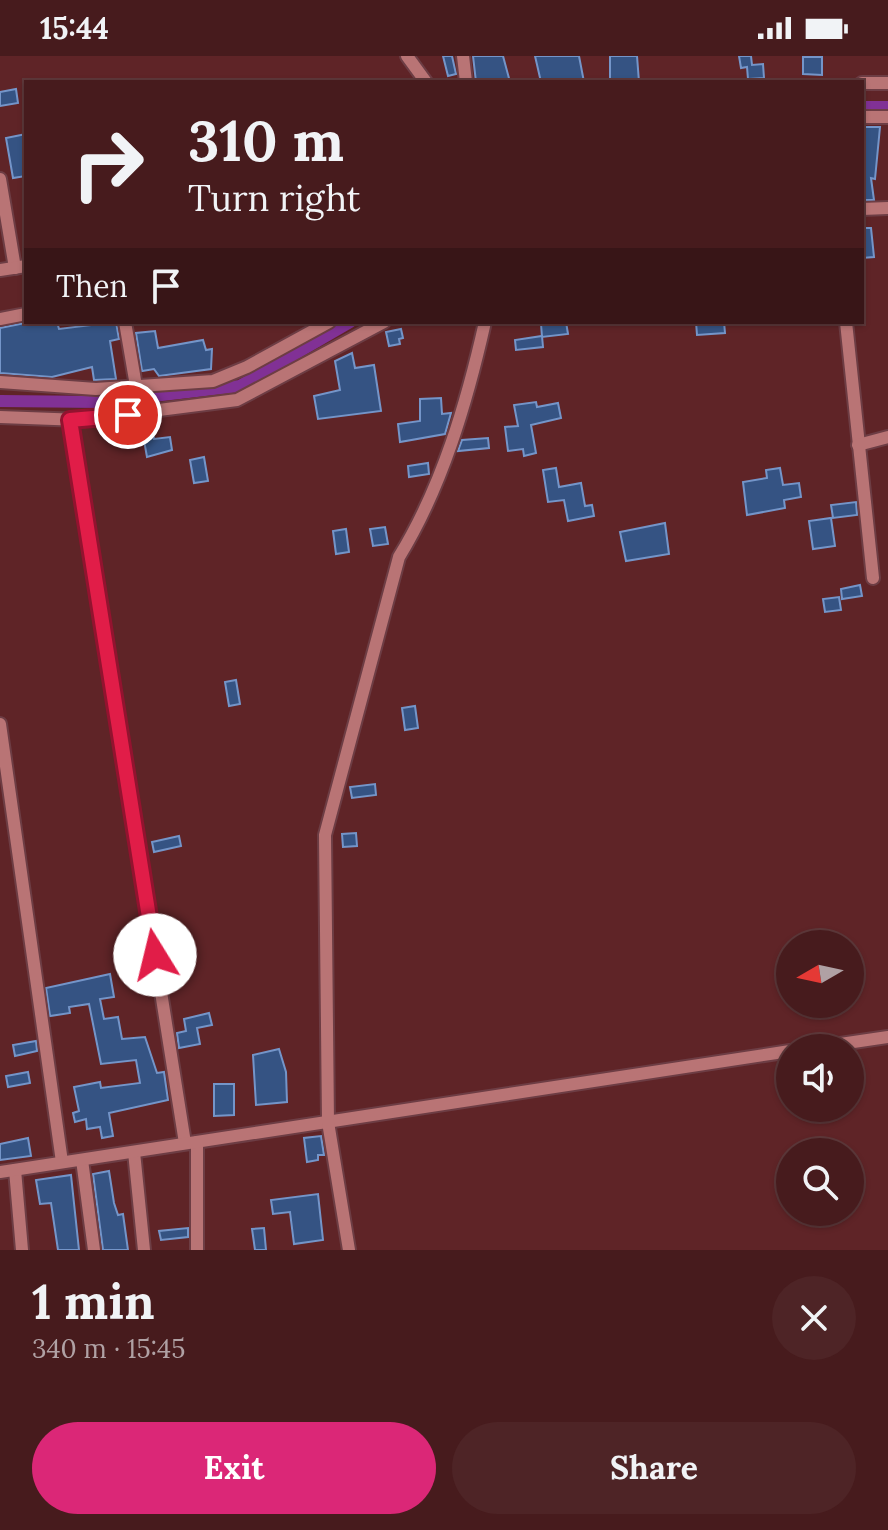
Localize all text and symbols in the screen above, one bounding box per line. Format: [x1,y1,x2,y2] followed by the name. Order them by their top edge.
[40,9,109,47] text: 15:44
[188,105,344,176] text: 310 m
[56,112,160,216] icon: right
[188,175,361,221] text: Turn right
[144,264,188,308] icon: arrive
[56,267,128,305] text: Then
[94,381,162,449] pin
[106,393,150,437] icon: arrive
[113,913,197,997] position arrow
[776,930,864,1018] north arrow
[776,930,864,1226] map controls
[776,1034,864,1122] button: sound
[776,1138,864,1226] button: search
[32,1271,155,1332] text: 1 min
[772,1276,856,1360] button: close
[32,1332,185,1365] text: 340 m · 15:45
[32,1422,436,1514] button: Exit
[452,1422,856,1514] button: Share

